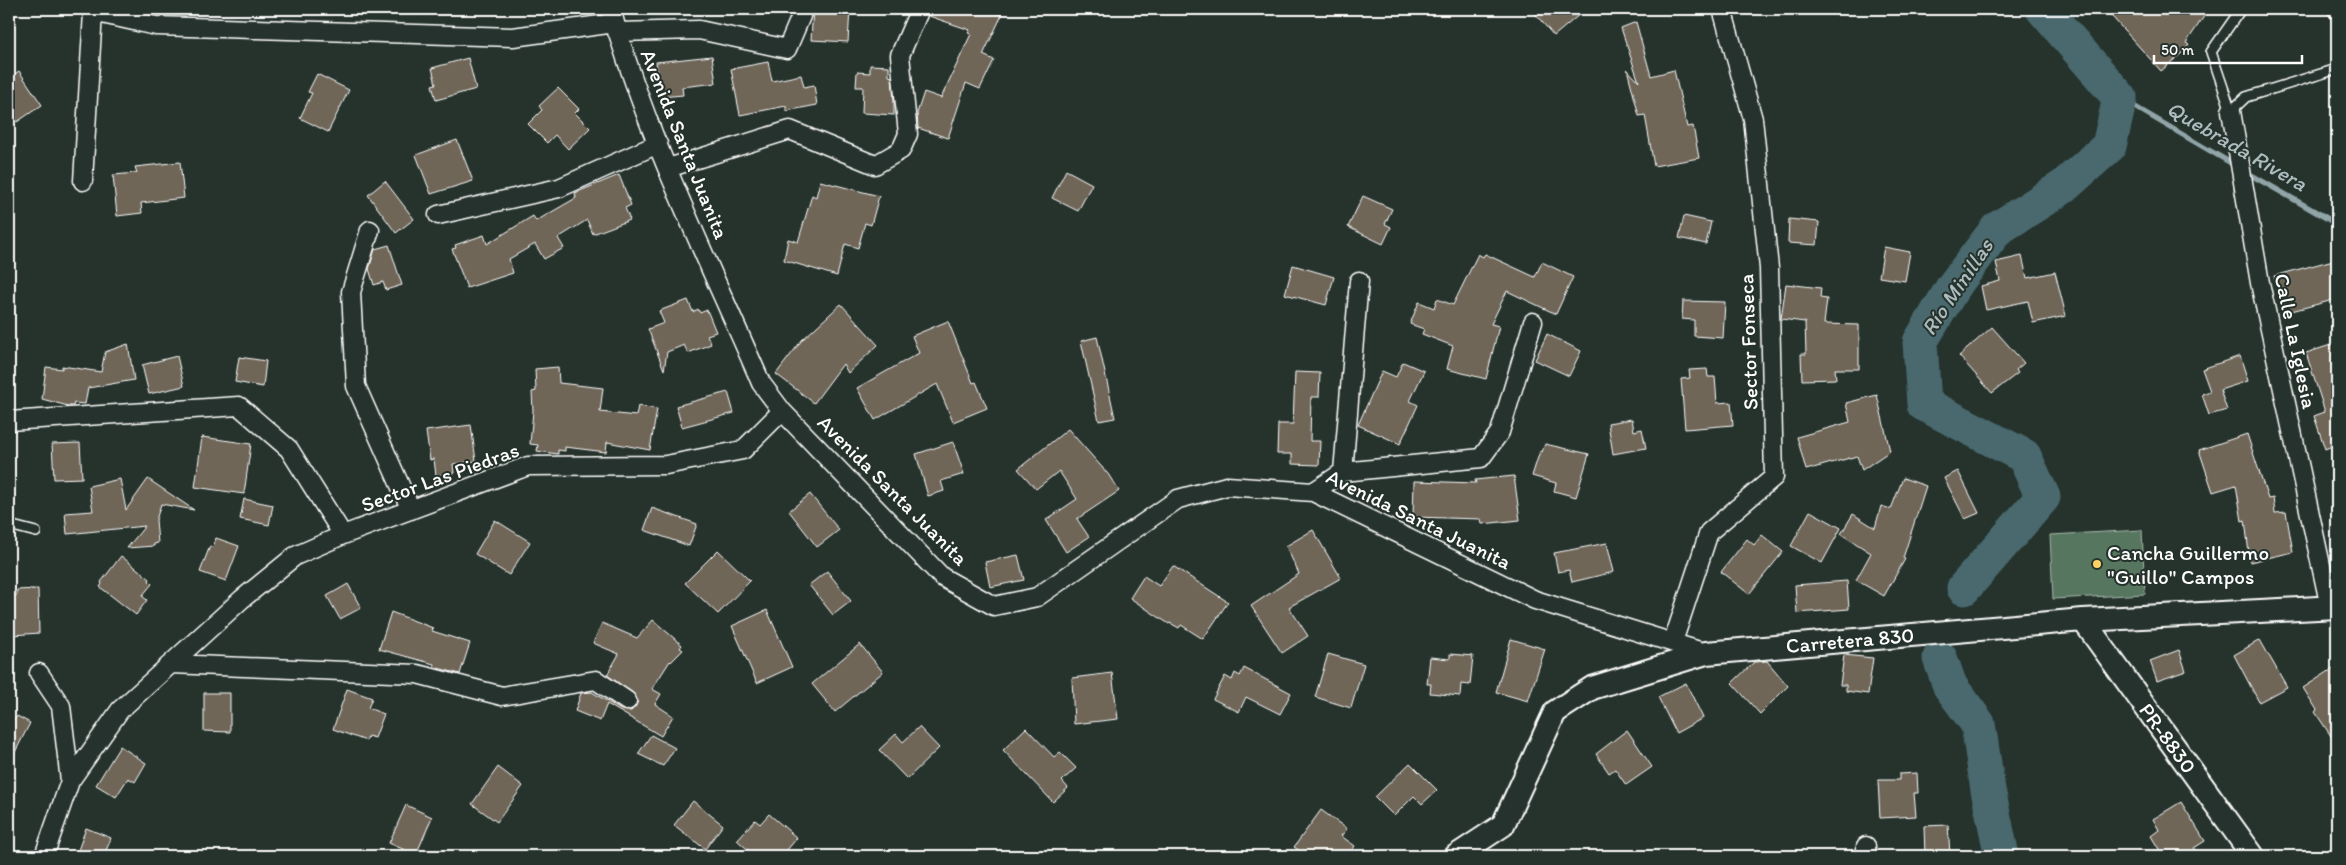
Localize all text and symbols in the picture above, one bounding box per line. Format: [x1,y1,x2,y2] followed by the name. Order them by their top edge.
[2154,32,2301,64] scale bar
[2161,41,2194,59] text: 50 m
[635,45,735,243] street label: Avenida Santa Juanita
[2162,95,2312,197] water label: Quebrada Rivera
[1915,233,2000,340] water label: Río Minillas
[2269,271,2323,411] street label: Calle La Iglesia
[1733,274,1763,410] street label: Sector Fonseca
[813,410,973,570] street label: Avenida Santa Juanita
[358,437,522,517] street label: Sector Las Piedras
[1323,463,1516,575] street label: Avenida Santa Juanita
[2107,540,2269,589] place label: Cancha Guillermo "Guillo" Campos
[2091,558,2103,570] marker: Cancha Guillermo "Guillo" Campos
[1785,622,1915,658] street label: Carretera 830
[2134,698,2202,778] street label: PR-8830

